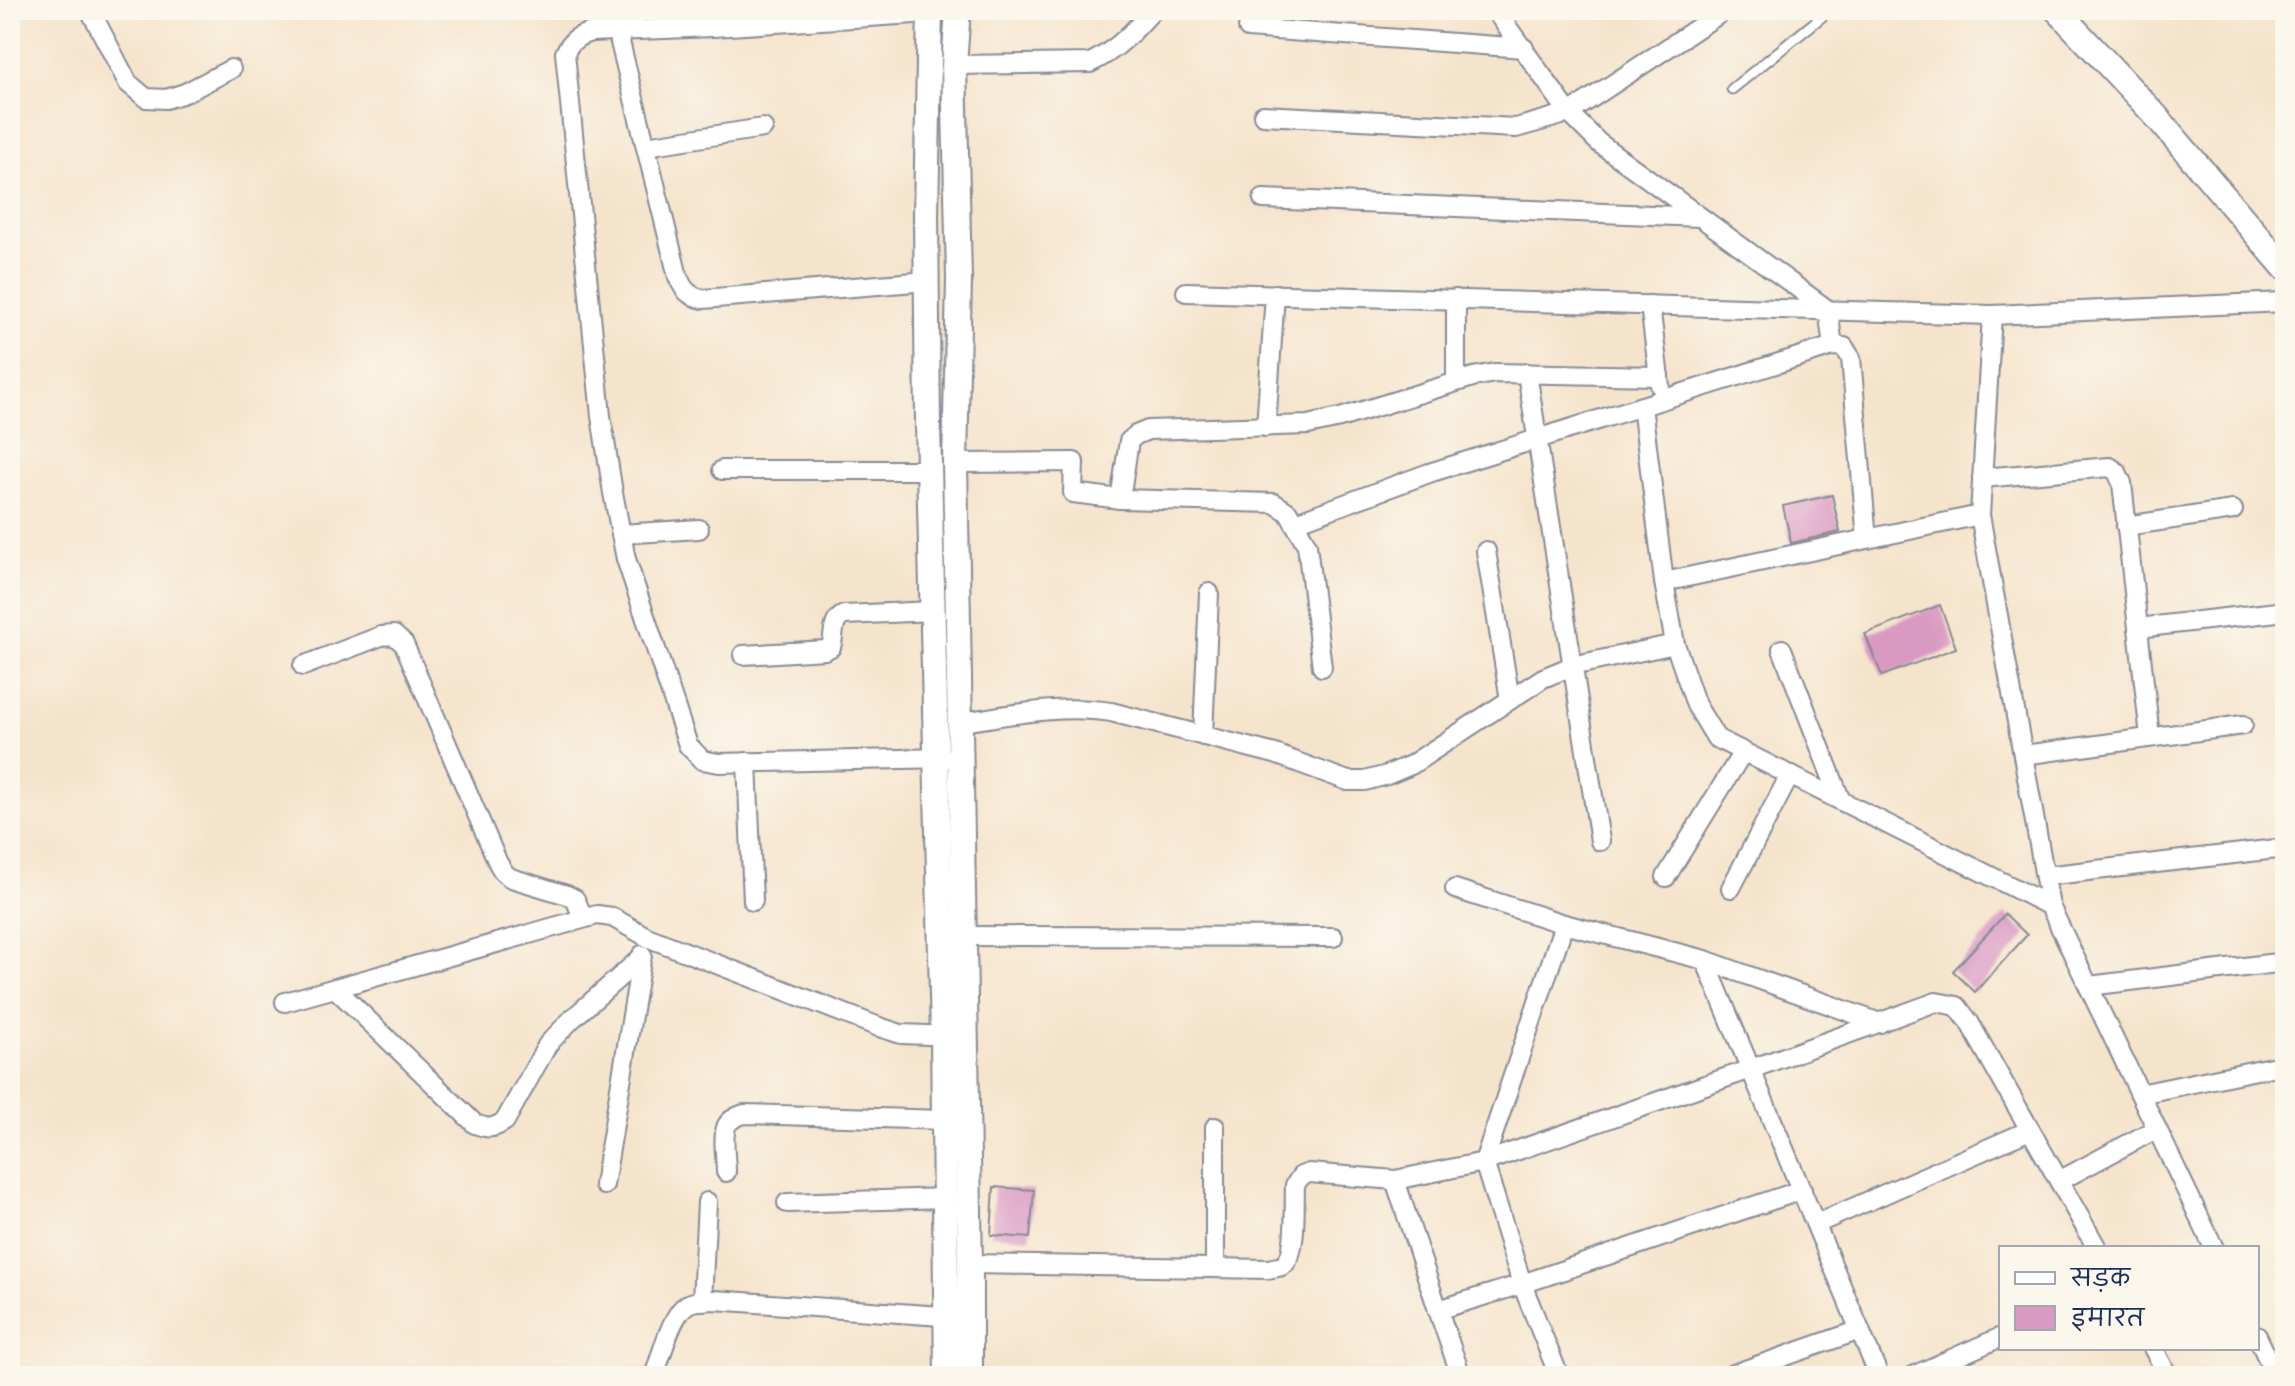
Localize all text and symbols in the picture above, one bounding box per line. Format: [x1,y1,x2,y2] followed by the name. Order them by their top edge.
[1999,1246,2259,1350] legend
[2069,1263,2132,1298] text: सड़क
[2071,1303,2146,1338] text: इमारत

